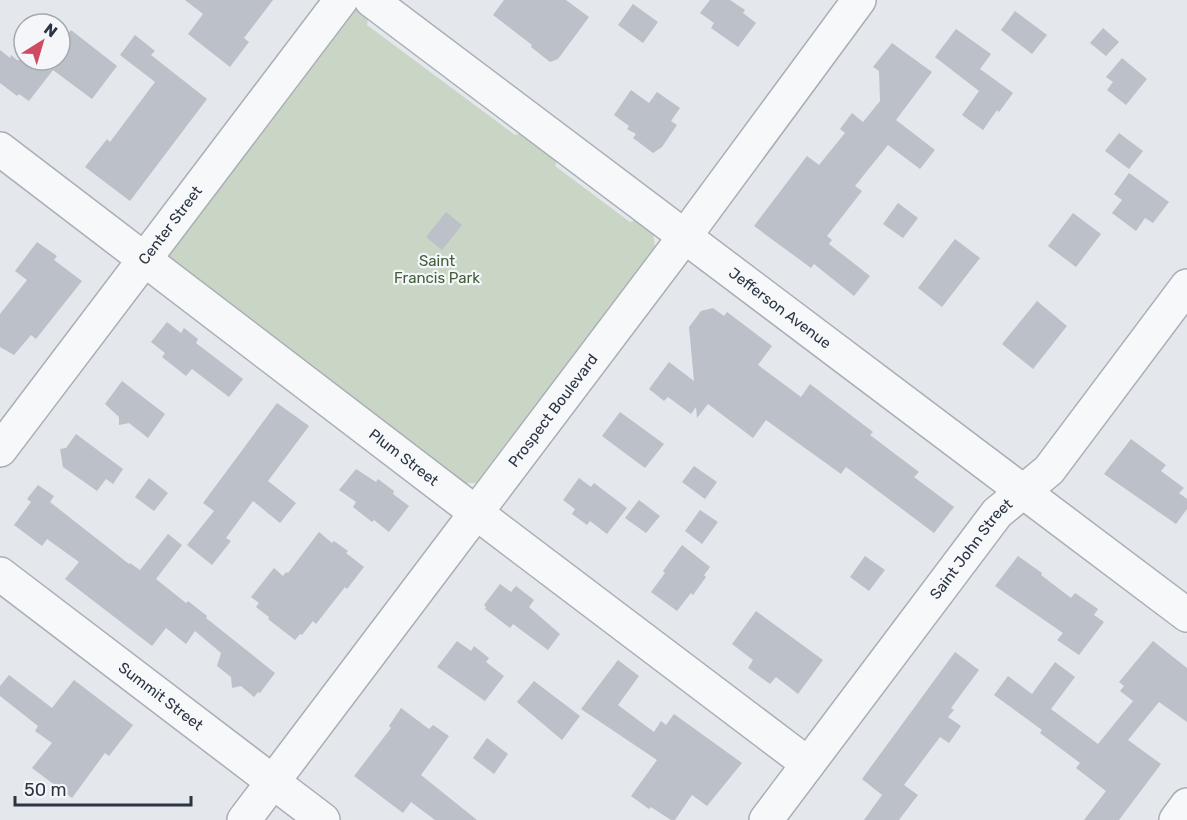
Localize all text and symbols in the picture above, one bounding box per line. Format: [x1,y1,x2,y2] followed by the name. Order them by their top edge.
[12,12,72,72] north arrow
[40,19,61,41] text: N
[135,182,206,268] street label: Center Street
[394,252,480,287] park label: Saint Francis Park
[725,264,835,352] street label: Jefferson Avenue
[505,351,602,471] street label: Prospect Boulevard
[365,425,442,490] street label: Plum Street
[926,495,1016,603] street label: Saint John Street
[115,658,207,734] street label: Summit Street
[15,769,190,807] scale bar
[24,779,67,801] text: 50 m

